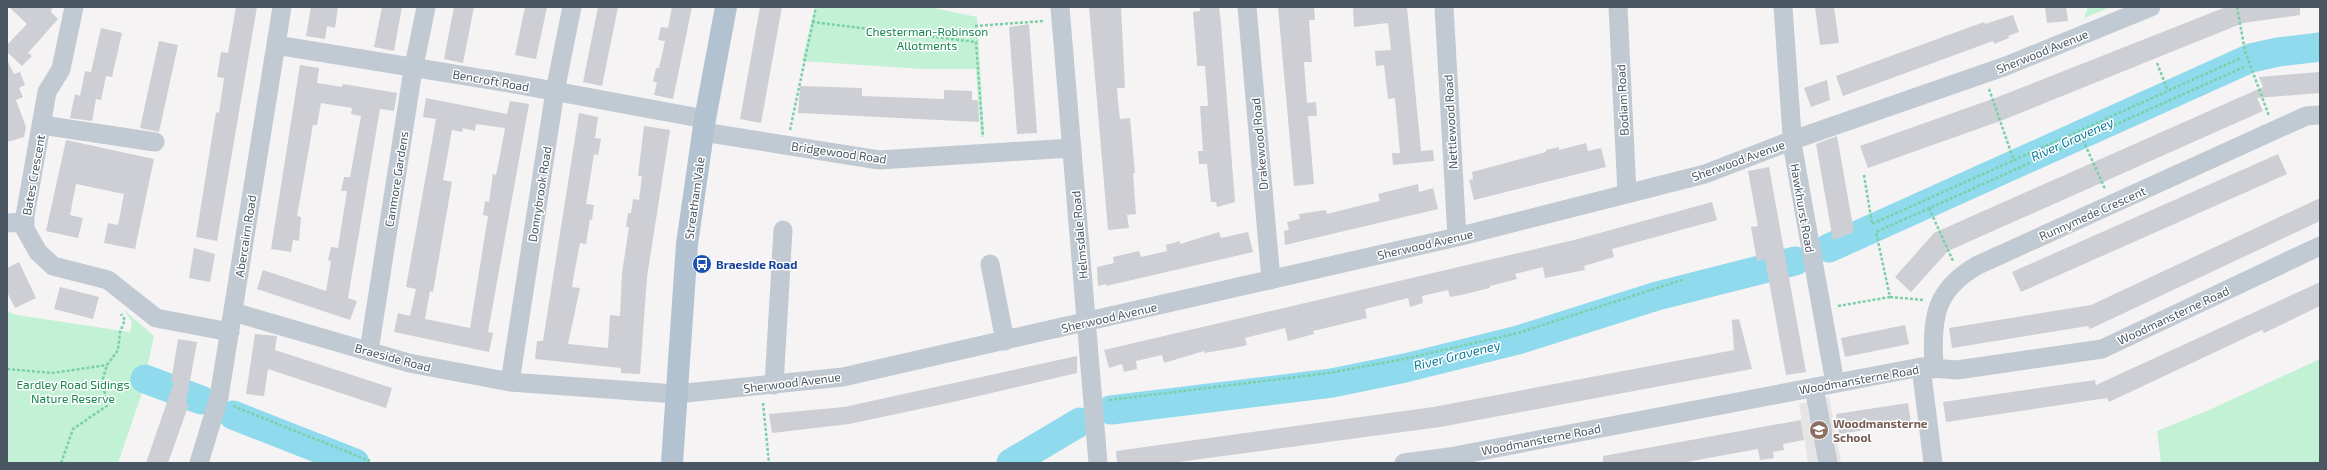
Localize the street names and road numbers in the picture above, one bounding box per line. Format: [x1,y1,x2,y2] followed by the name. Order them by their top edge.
[1994,26,2090,76] street label: Sherwood Avenue
[1613,64,1631,136] street label: Bodiam Road
[452,66,530,94] street label: Bencroft Road
[1441,74,1459,170] street label: Nettlewood Road
[1248,97,1270,191] street label: Drakewood Road
[382,130,410,228] street label: Canmore Gardens
[19,133,47,216] street label: Bates Crescent
[1690,137,1786,183] street label: Sherwood Avenue
[791,138,887,166] street label: Bridgewood Road
[525,145,553,243] street label: Donnybrook Road
[681,156,707,240] street label: Streatham Vale
[1788,162,1818,254] street label: Hawkhurst Road
[2036,183,2148,243] street label: Runnymede Crescent
[1068,190,1090,280] street label: Helmsdale Road
[232,194,258,278] street label: Abercairn Road
[1376,226,1474,262] street label: Sherwood Avenue
[2115,283,2231,347] street label: Woodmansterne Road
[1060,299,1158,335] street label: Sherwood Avenue
[354,340,432,374] street label: Braeside Road
[1798,362,1920,396] street label: Woodmansterne Road
[743,369,841,395] street label: Sherwood Avenue
[1480,421,1602,457] street label: Woodmansterne Road

